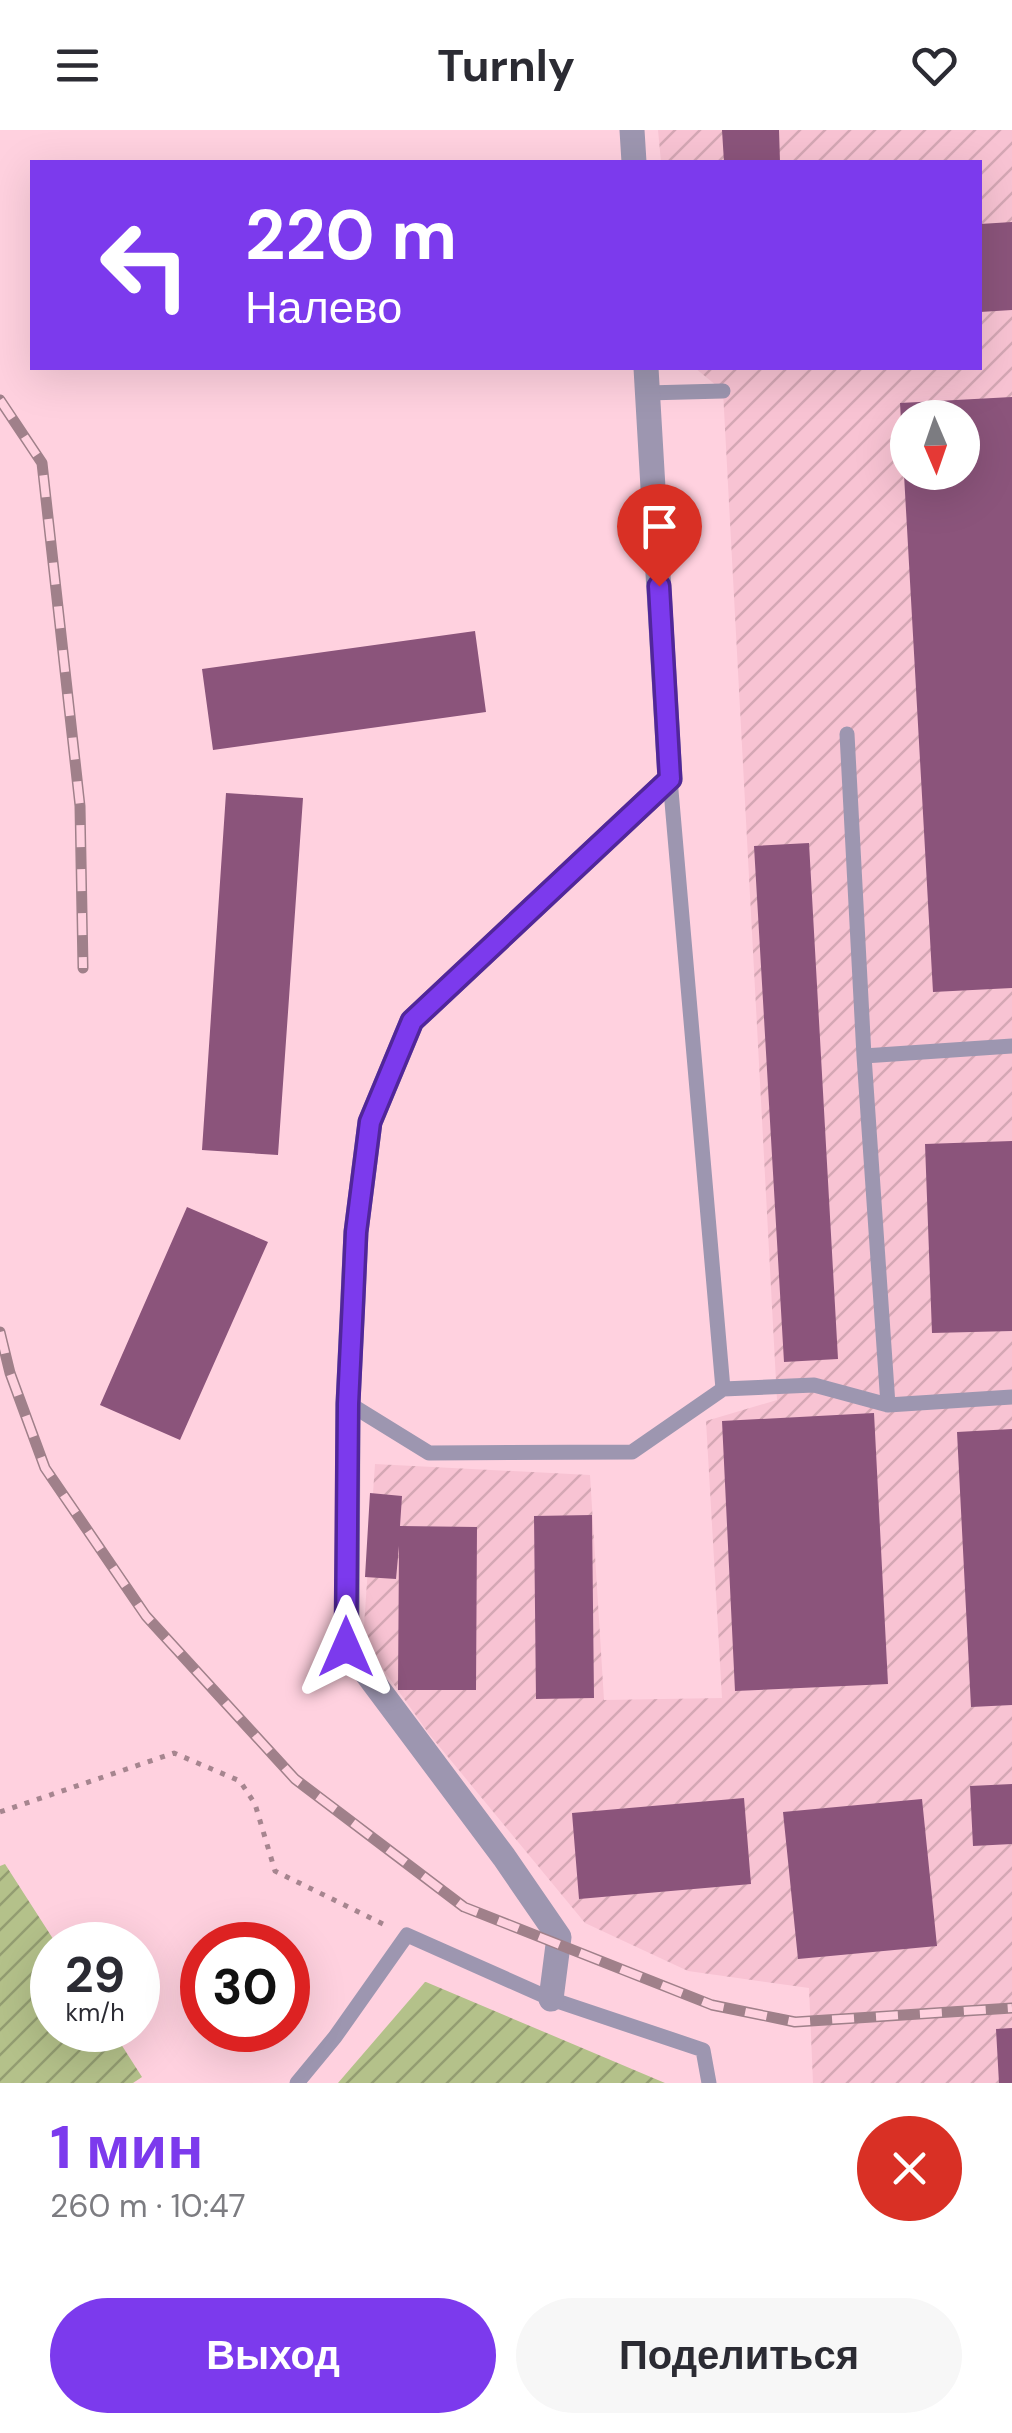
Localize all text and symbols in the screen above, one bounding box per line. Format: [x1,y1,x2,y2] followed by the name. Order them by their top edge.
[437,36,575,95] text: Turnly
[50,38,105,93] icon: menu
[907,38,962,93] icon: heart
[245,190,457,281] text: 220 m
[80,200,210,330] icon: left
[245,278,402,337] text: Налево
[890,400,980,490] north arrow
[890,400,980,490] map controls
[617,484,702,587] pin
[632,499,687,554] icon: arrive
[294,1595,398,1699] position arrow
[180,1922,310,2052] speed limit sign: 30
[65,1942,125,2008] text: 29
[65,1996,125,2029] text: km/h
[50,2108,203,2187] text: 1 мин
[857,2116,962,2221] button: close
[50,2185,246,2227] text: 260 m · 10:47
[50,2298,496,2413] button: Выход
[516,2298,962,2413] button: Поделиться

